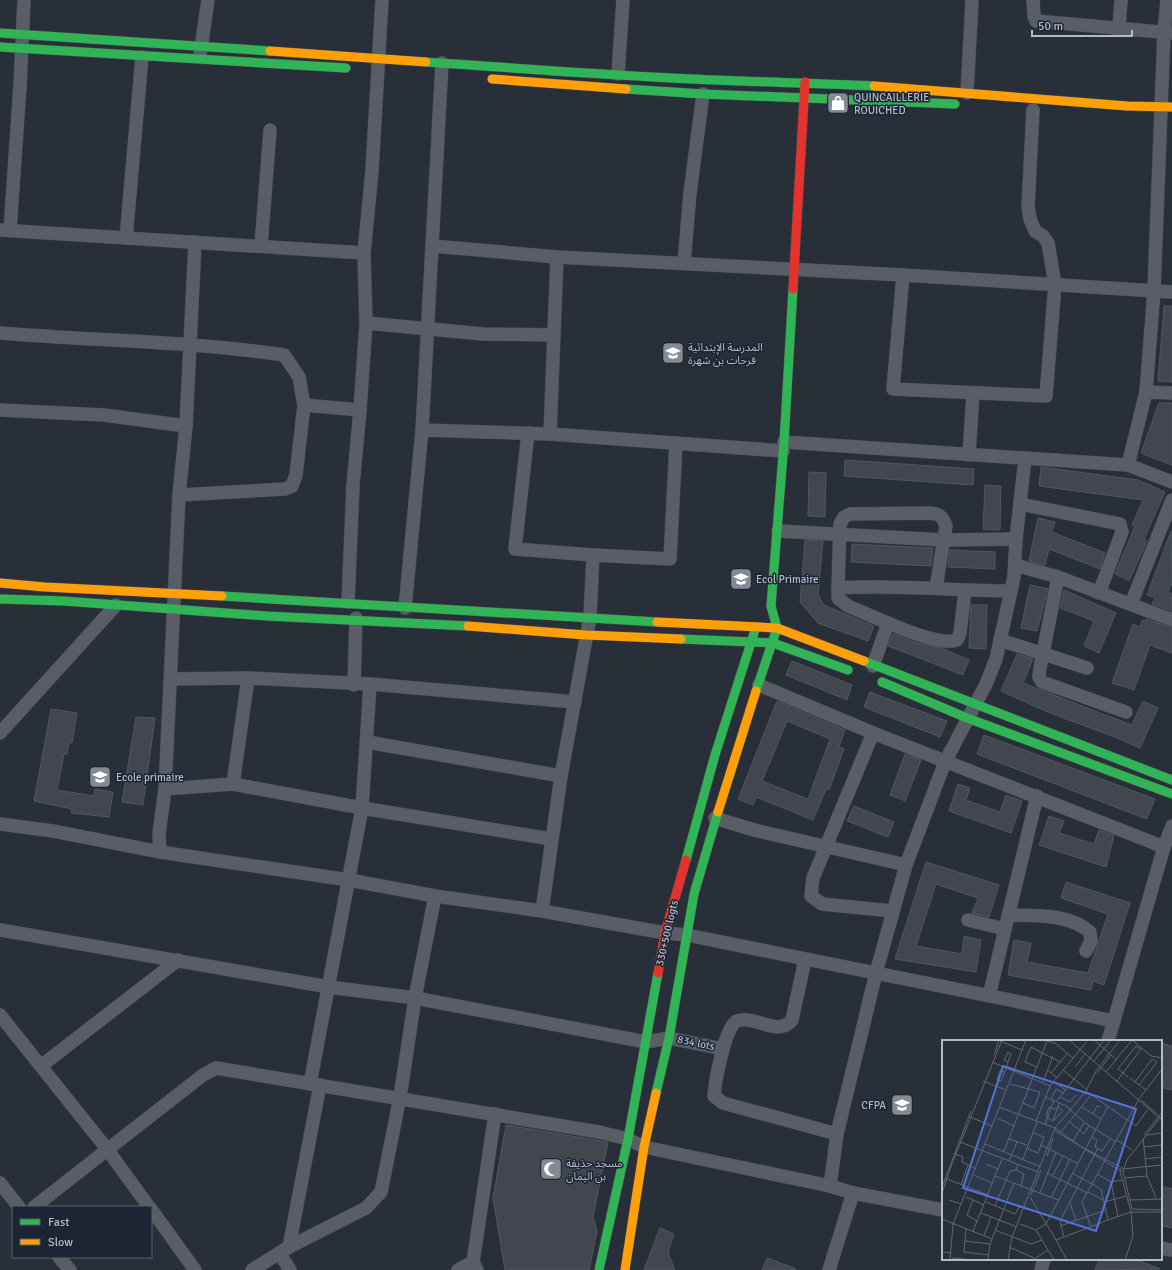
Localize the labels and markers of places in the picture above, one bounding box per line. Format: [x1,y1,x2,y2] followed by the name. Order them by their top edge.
[825,90,851,116] shop icon: QUINCAILLERIE ROUICHED
[854,91,929,117] place label: QUINCAILLERIE ROUICHED
[660,340,686,366] school or university icon: المدرسة الإبتدائية فرحات بن شهرة
[688,341,763,367] place label: المدرسة الإبتدائية فرحات بن شهرة
[728,566,754,592] school or university icon: Ecol Primaire
[756,573,819,586] place label: Ecol Primaire
[87,764,113,790] school or university icon: Ecole primaire
[116,771,184,784] place label: Ecole primaire
[889,1092,915,1118] school or university icon: CFPA
[861,1099,886,1112] place label: CFPA
[538,1156,564,1182] mosque icon: مسجد حذيفة بن اليمان
[566,1157,623,1183] place label: مسجد حذيفة بن اليمان

